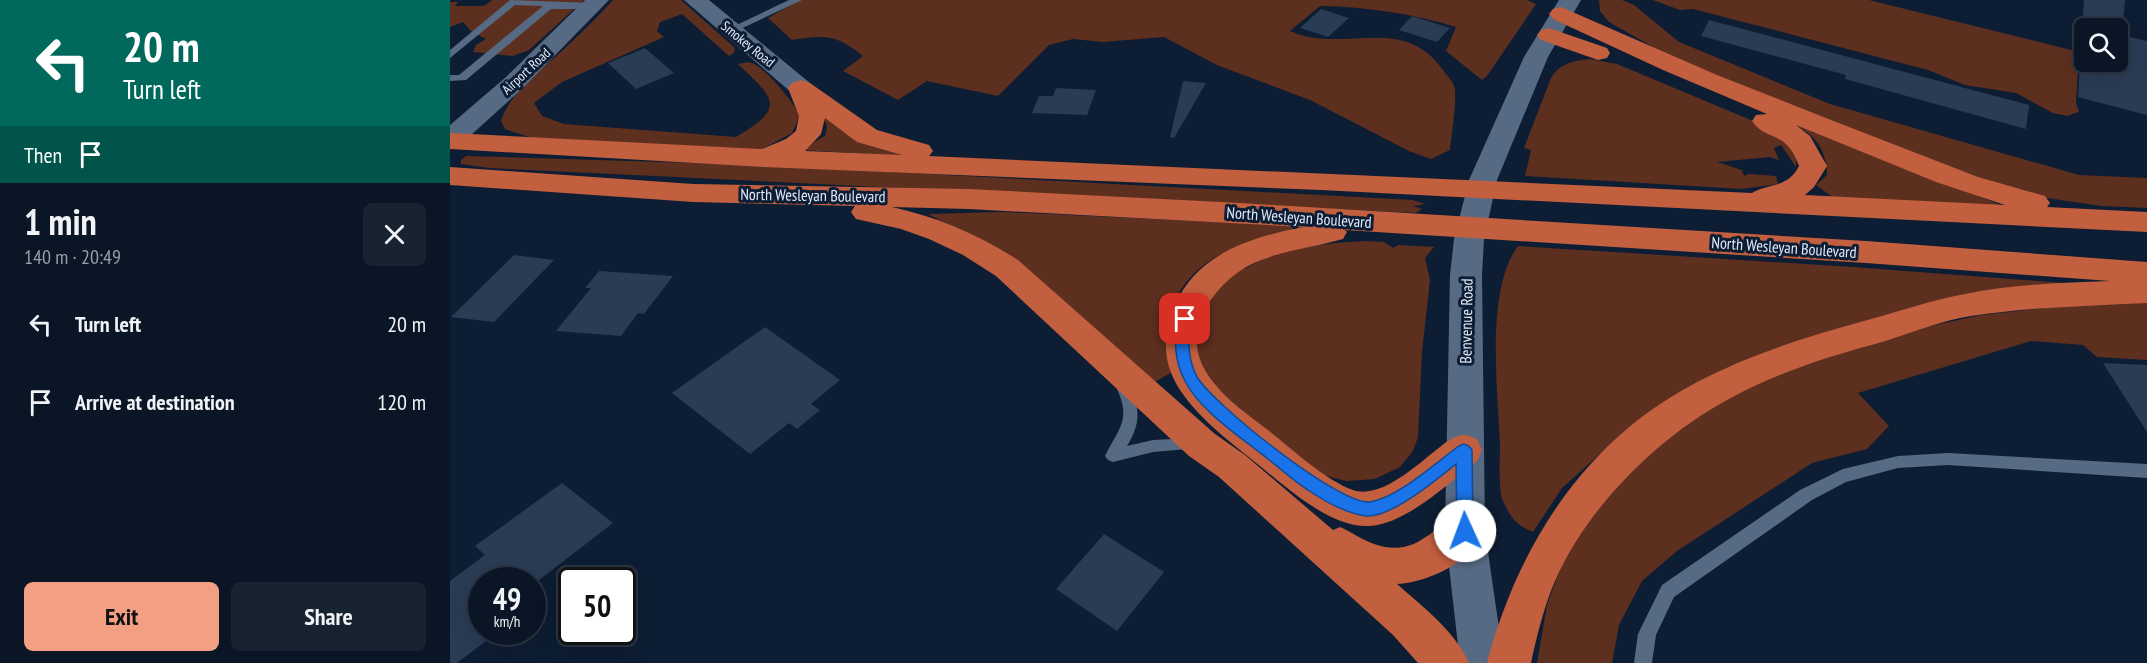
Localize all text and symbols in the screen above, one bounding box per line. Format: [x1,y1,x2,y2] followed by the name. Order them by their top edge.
[718,17,778,71] street label: Smokey Road
[2074,18,2128,72] map controls
[2074,18,2128,72] button: search
[123,19,200,74] text: 20 m
[24,24,102,102] icon: left
[498,44,554,98] street label: Airport Road
[123,72,201,106] text: Turn left
[74,138,107,171] icon: arrive
[24,141,62,169] text: Then
[740,184,886,206] street label: North Wesleyan Boulevard
[24,198,97,245] text: 1 min
[1226,202,1372,232] street label: North Wesleyan Boulevard
[363,203,426,266] button: close
[1711,232,1857,262] street label: North Wesleyan Boulevard
[24,244,121,270] text: 140 m · 20:49
[1455,278,1477,364] street label: Benvenue Road
[1159,293,1210,344] pin
[1168,302,1201,335] icon: arrive
[24,308,57,341] icon: left
[75,310,141,338] text: Turn left
[387,310,426,338] text: 20 m
[24,386,57,419] icon: arrive
[75,388,235,416] text: Arrive at destination
[377,388,426,416] text: 120 m
[1433,499,1497,563] position arrow
[558,567,636,645] speed limit sign: 50
[493,579,521,618] text: 49
[24,582,219,651] button: Exit
[231,582,426,651] button: Share
[494,612,520,631] text: km/h

